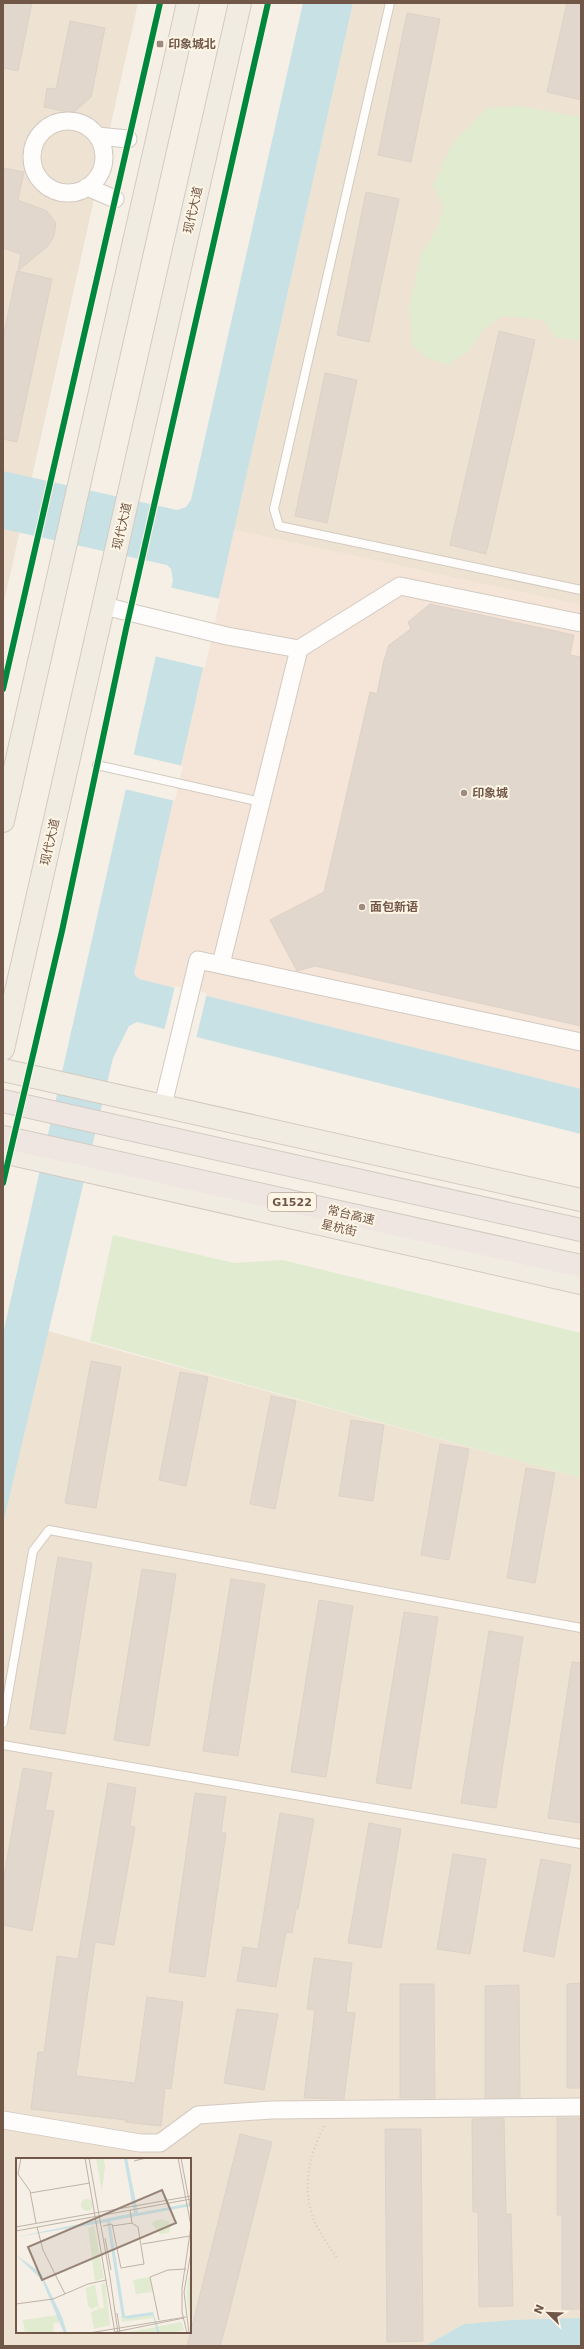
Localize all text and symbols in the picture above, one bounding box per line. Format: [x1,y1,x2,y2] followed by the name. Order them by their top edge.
[168,37,216,51] place label: 印象城北
[155,39,165,49] marker: 印象城北
[181,185,205,235] street label: 现代大道
[110,501,134,551] street label: 现代大道
[472,786,508,800] place label: 印象城
[459,788,469,798] marker: 印象城
[38,817,62,867] street label: 现代大道
[370,900,418,914] place label: 面包新语
[357,902,367,912] marker: 面包新语
[268,1193,316,1211] road number: G1522
[326,1203,376,1227] street label: 常台高速
[320,1217,358,1239] street label: 星杭街
[16,2158,191,2333] inset map
[528,2293,568,2333] north arrow
[531,2303,547,2316] text: N

